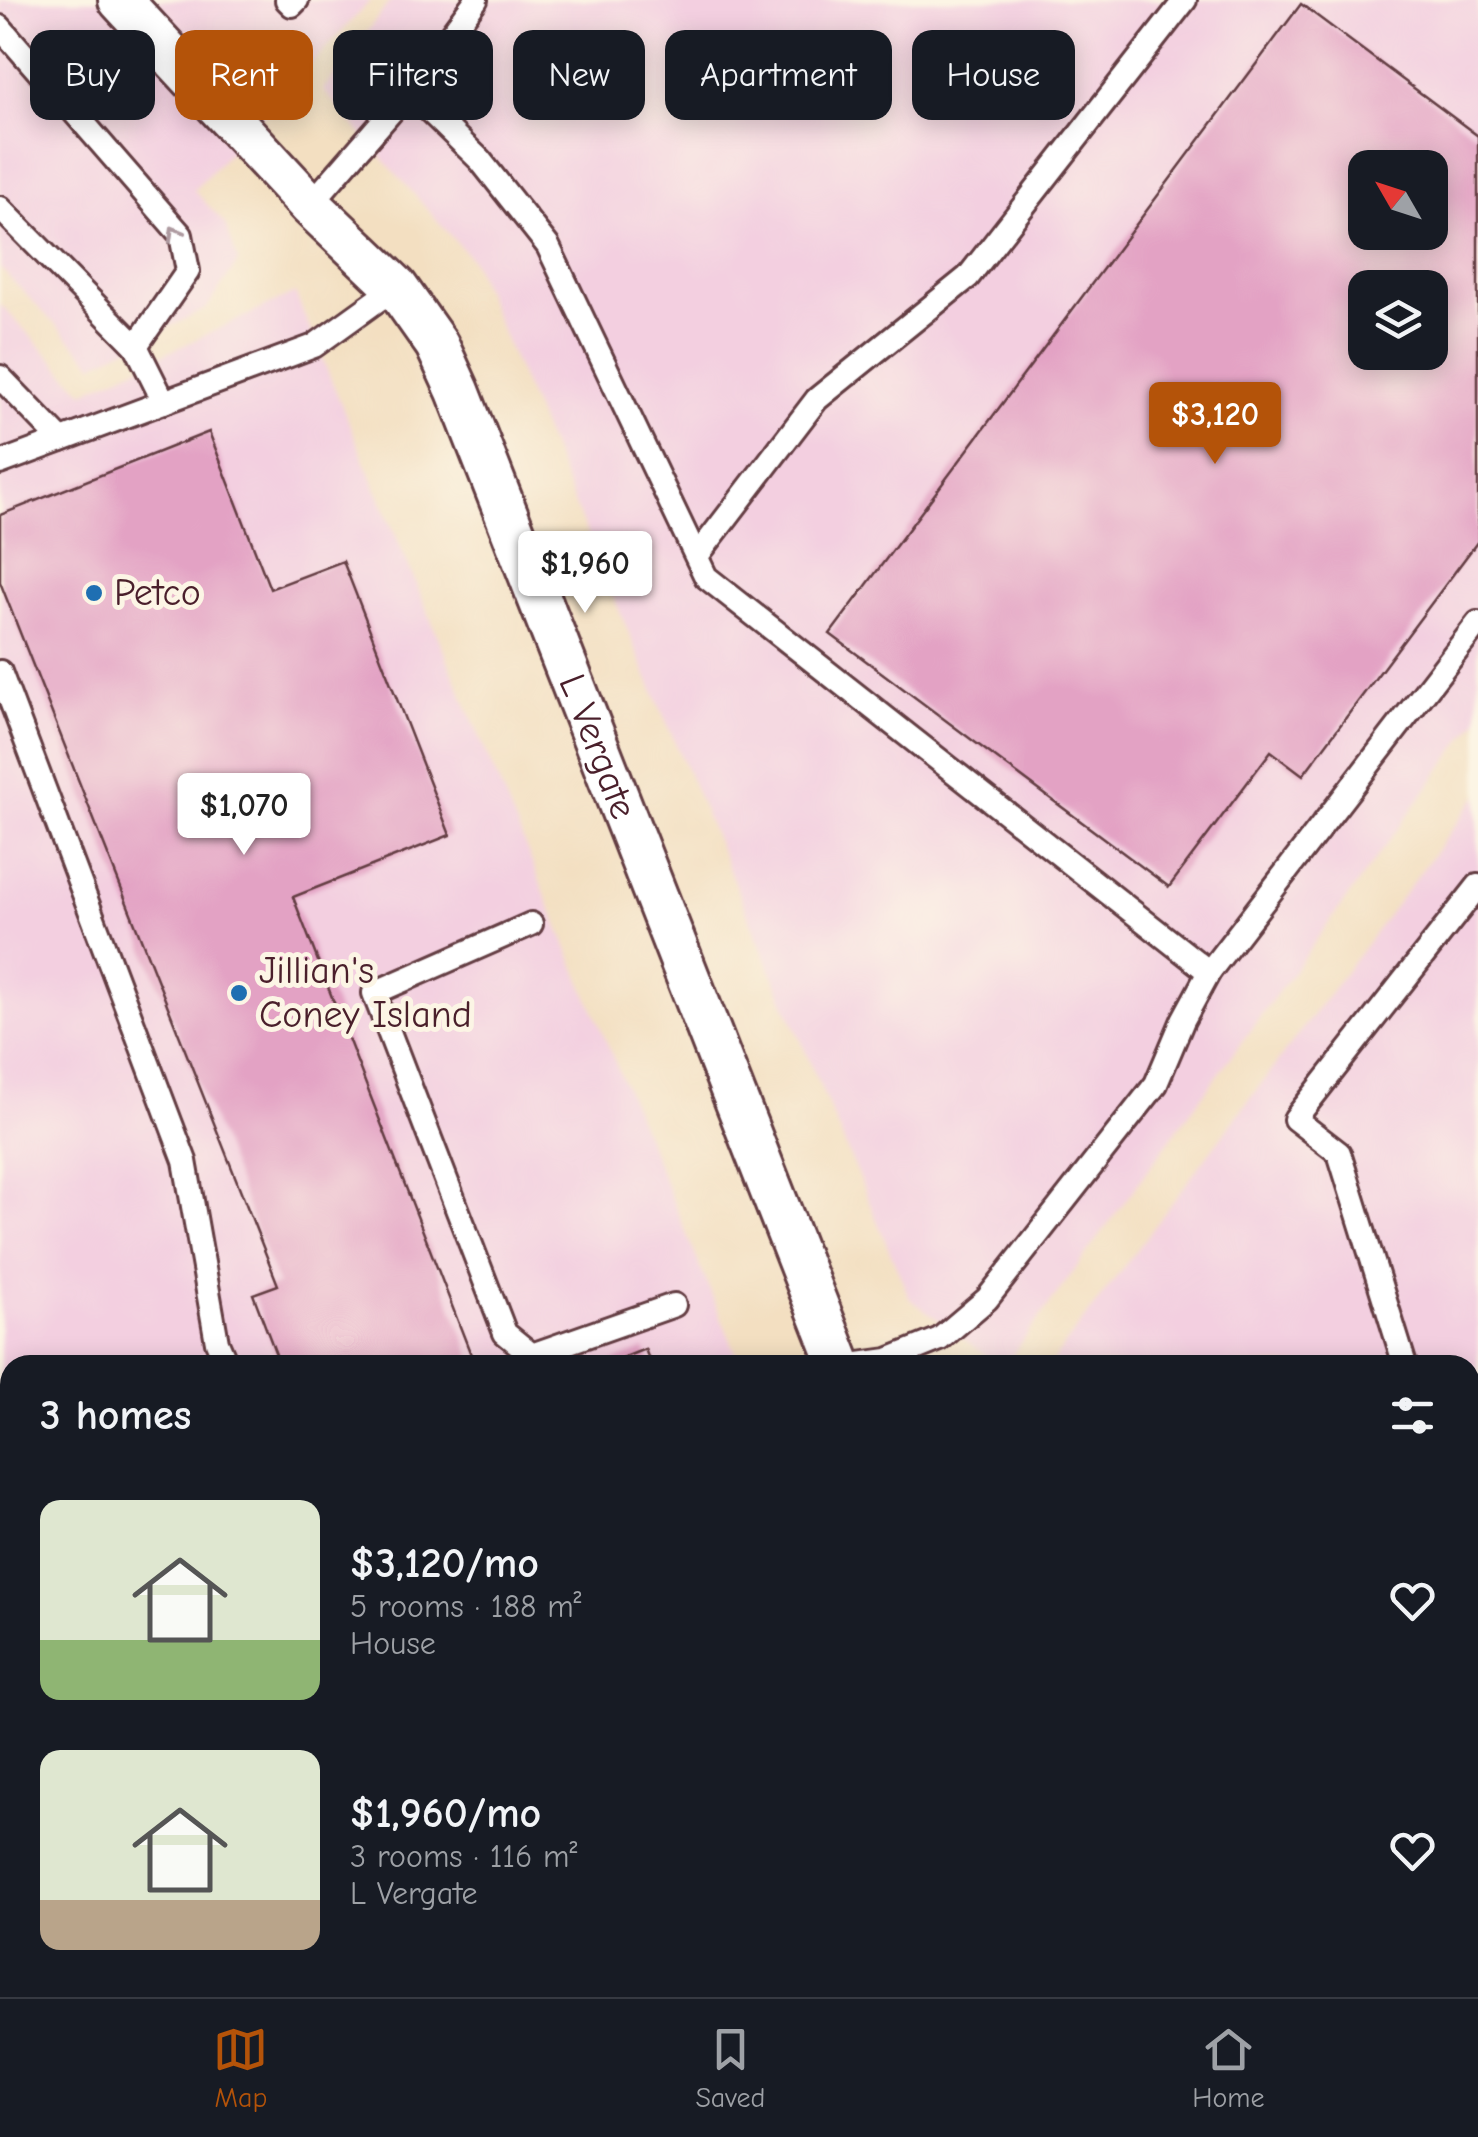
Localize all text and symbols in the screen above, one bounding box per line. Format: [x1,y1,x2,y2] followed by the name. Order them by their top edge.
[30,30,155,120] chip: Buy
[175,30,313,120] chip: Rent
[333,30,493,120] chip: Filters
[513,30,645,120] chip: New
[665,30,892,120] chip: Apartment
[912,30,1075,120] chip: House
[1348,150,1448,250] north arrow
[1348,150,1448,370] map controls
[167,226,187,244] one-way arrow
[1348,270,1448,370] button: layers
[1134,382,1296,467] pin: $3,120
[1171,396,1259,433] text: $3,120
[504,531,666,616] pin: $1,960
[540,545,630,582] text: $1,960
[114,571,201,615] place label: Petco
[83,582,105,604] marker: Petco
[549,668,646,825] street label: L Vergate
[163,773,325,858] pin: $1,070
[200,787,288,824] text: $1,070
[259,949,472,1037] place label: Jillian's Coney Island
[228,982,250,1004] marker: Jillian's Coney Island
[1385,1388,1440,1443] icon: filters
[40,1391,191,1440] text: 3 homes
[350,1539,539,1588] text: $3,120/mo
[120,1540,240,1660] icon: home
[1385,1573,1440,1628] icon: heart
[350,1588,582,1625] text: 5 rooms · 188 m²
[350,1625,436,1662] text: House
[350,1789,541,1838] text: $1,960/mo
[120,1790,240,1910] icon: home
[1385,1823,1440,1878] icon: heart
[350,1838,578,1875] text: 3 rooms · 116 m²
[350,1875,477,1912] text: L Vergate
[213,2022,268,2114] tab: Map
[695,2022,765,2114] tab: Saved
[1192,2022,1265,2114] tab: Home

